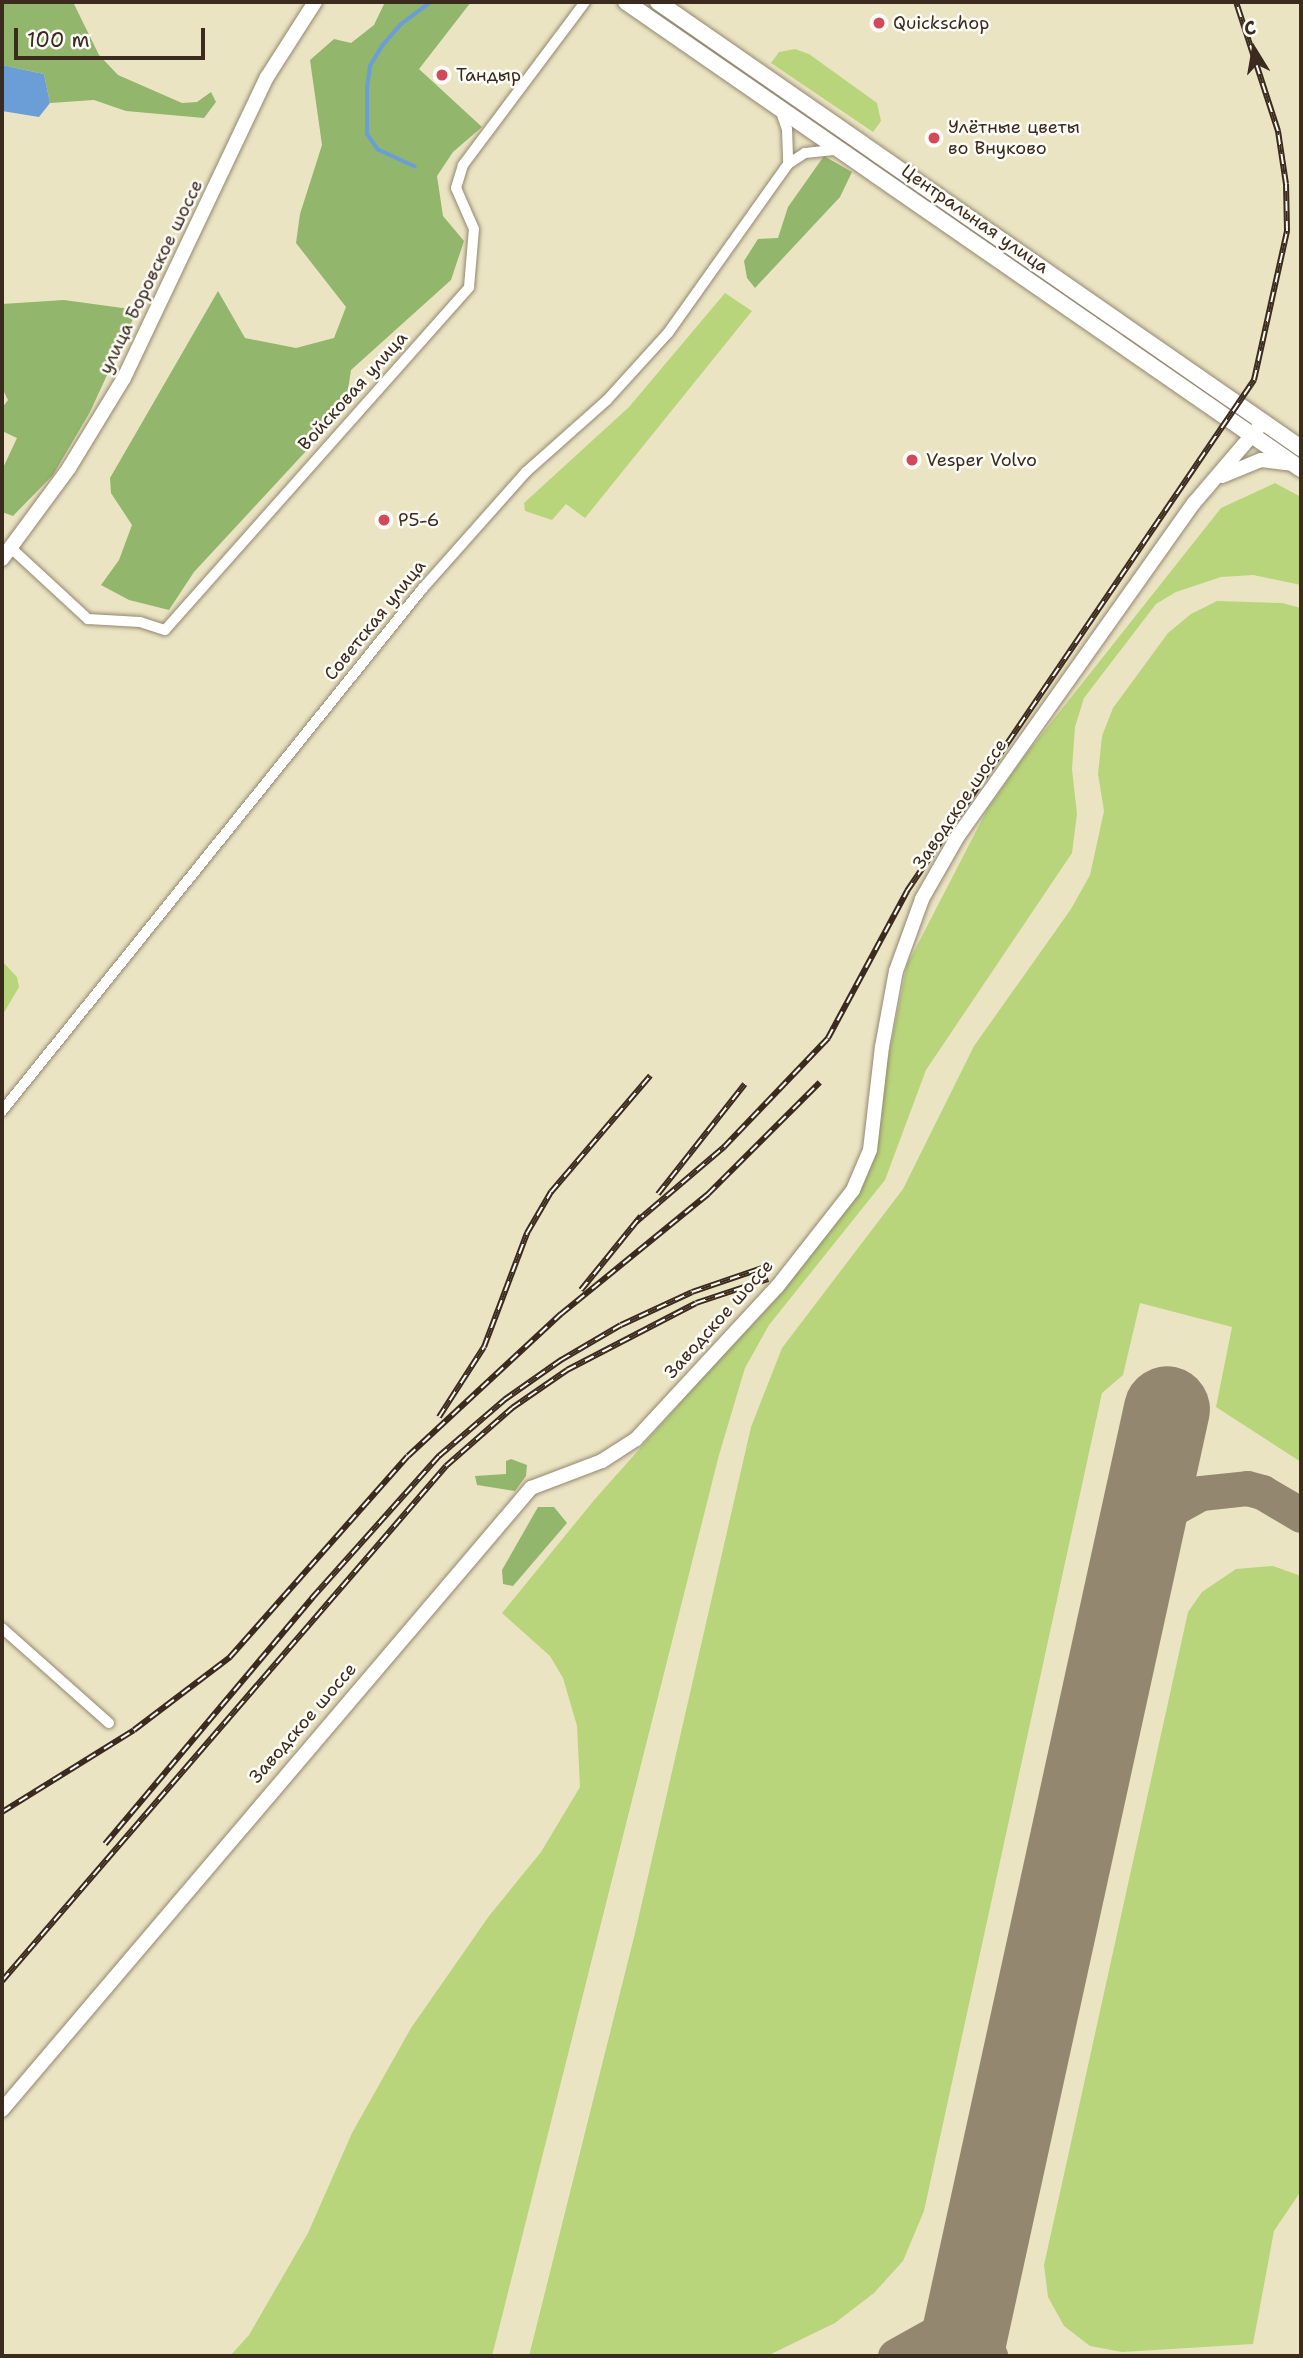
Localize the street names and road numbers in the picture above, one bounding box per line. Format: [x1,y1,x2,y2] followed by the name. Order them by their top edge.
[897,160,1053,278] street label: Центральная улица
[95,177,207,377] street label: улица Боровское шоссе
[294,327,412,455] street label: Войсковая улица
[320,555,430,685] street label: Советская улица
[908,735,1012,873] street label: Заводское шоссе
[660,1255,778,1383] street label: Заводское шоссе
[245,1658,361,1788] street label: Заводское шоссе

